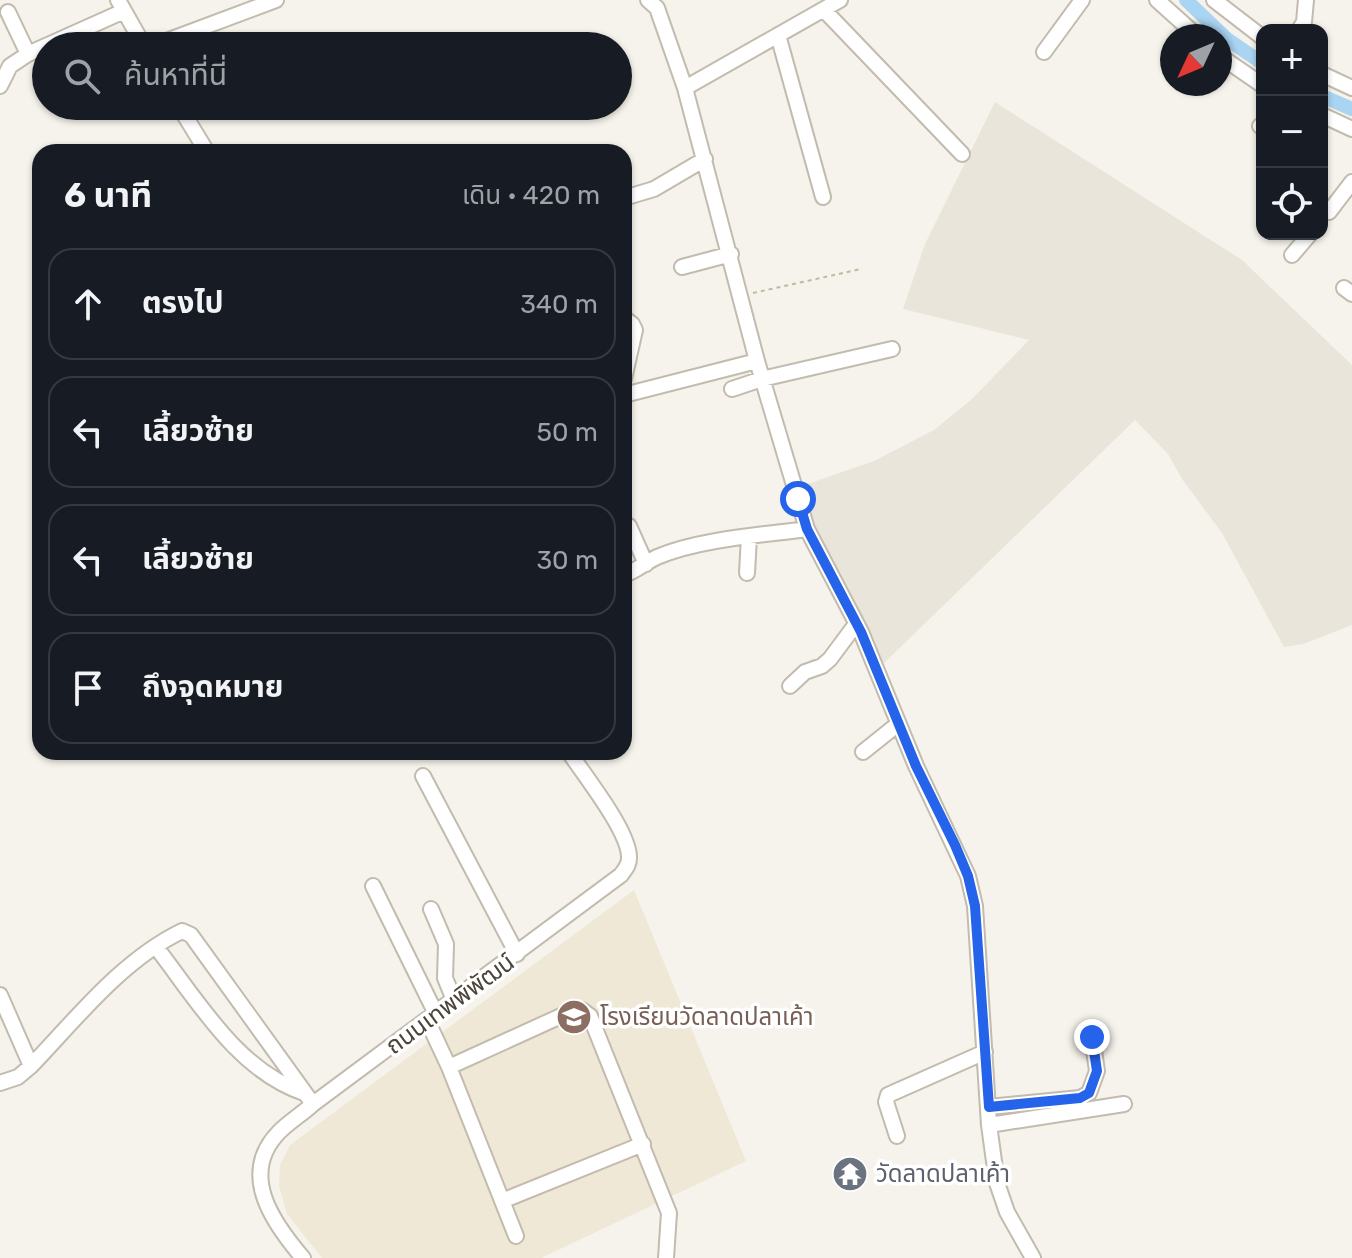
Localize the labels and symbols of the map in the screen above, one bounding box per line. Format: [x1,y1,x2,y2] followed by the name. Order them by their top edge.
[1160,24,1232,96] north arrow
[780,481,816,517] route start
[380,948,520,1060] street label: ถนนเทพพิพัฒน์
[555,998,593,1036] school or university icon: โรงเรียนวัดลาดปลาเค้า
[600,1003,813,1031] place label: โรงเรียนวัดลาดปลาเค้า
[1074,1019,1110,1055] route end
[831,1155,869,1193] temple icon: วัดลาดปลาเค้า
[876,1160,1010,1188] place label: วัดลาดปลาเค้า

